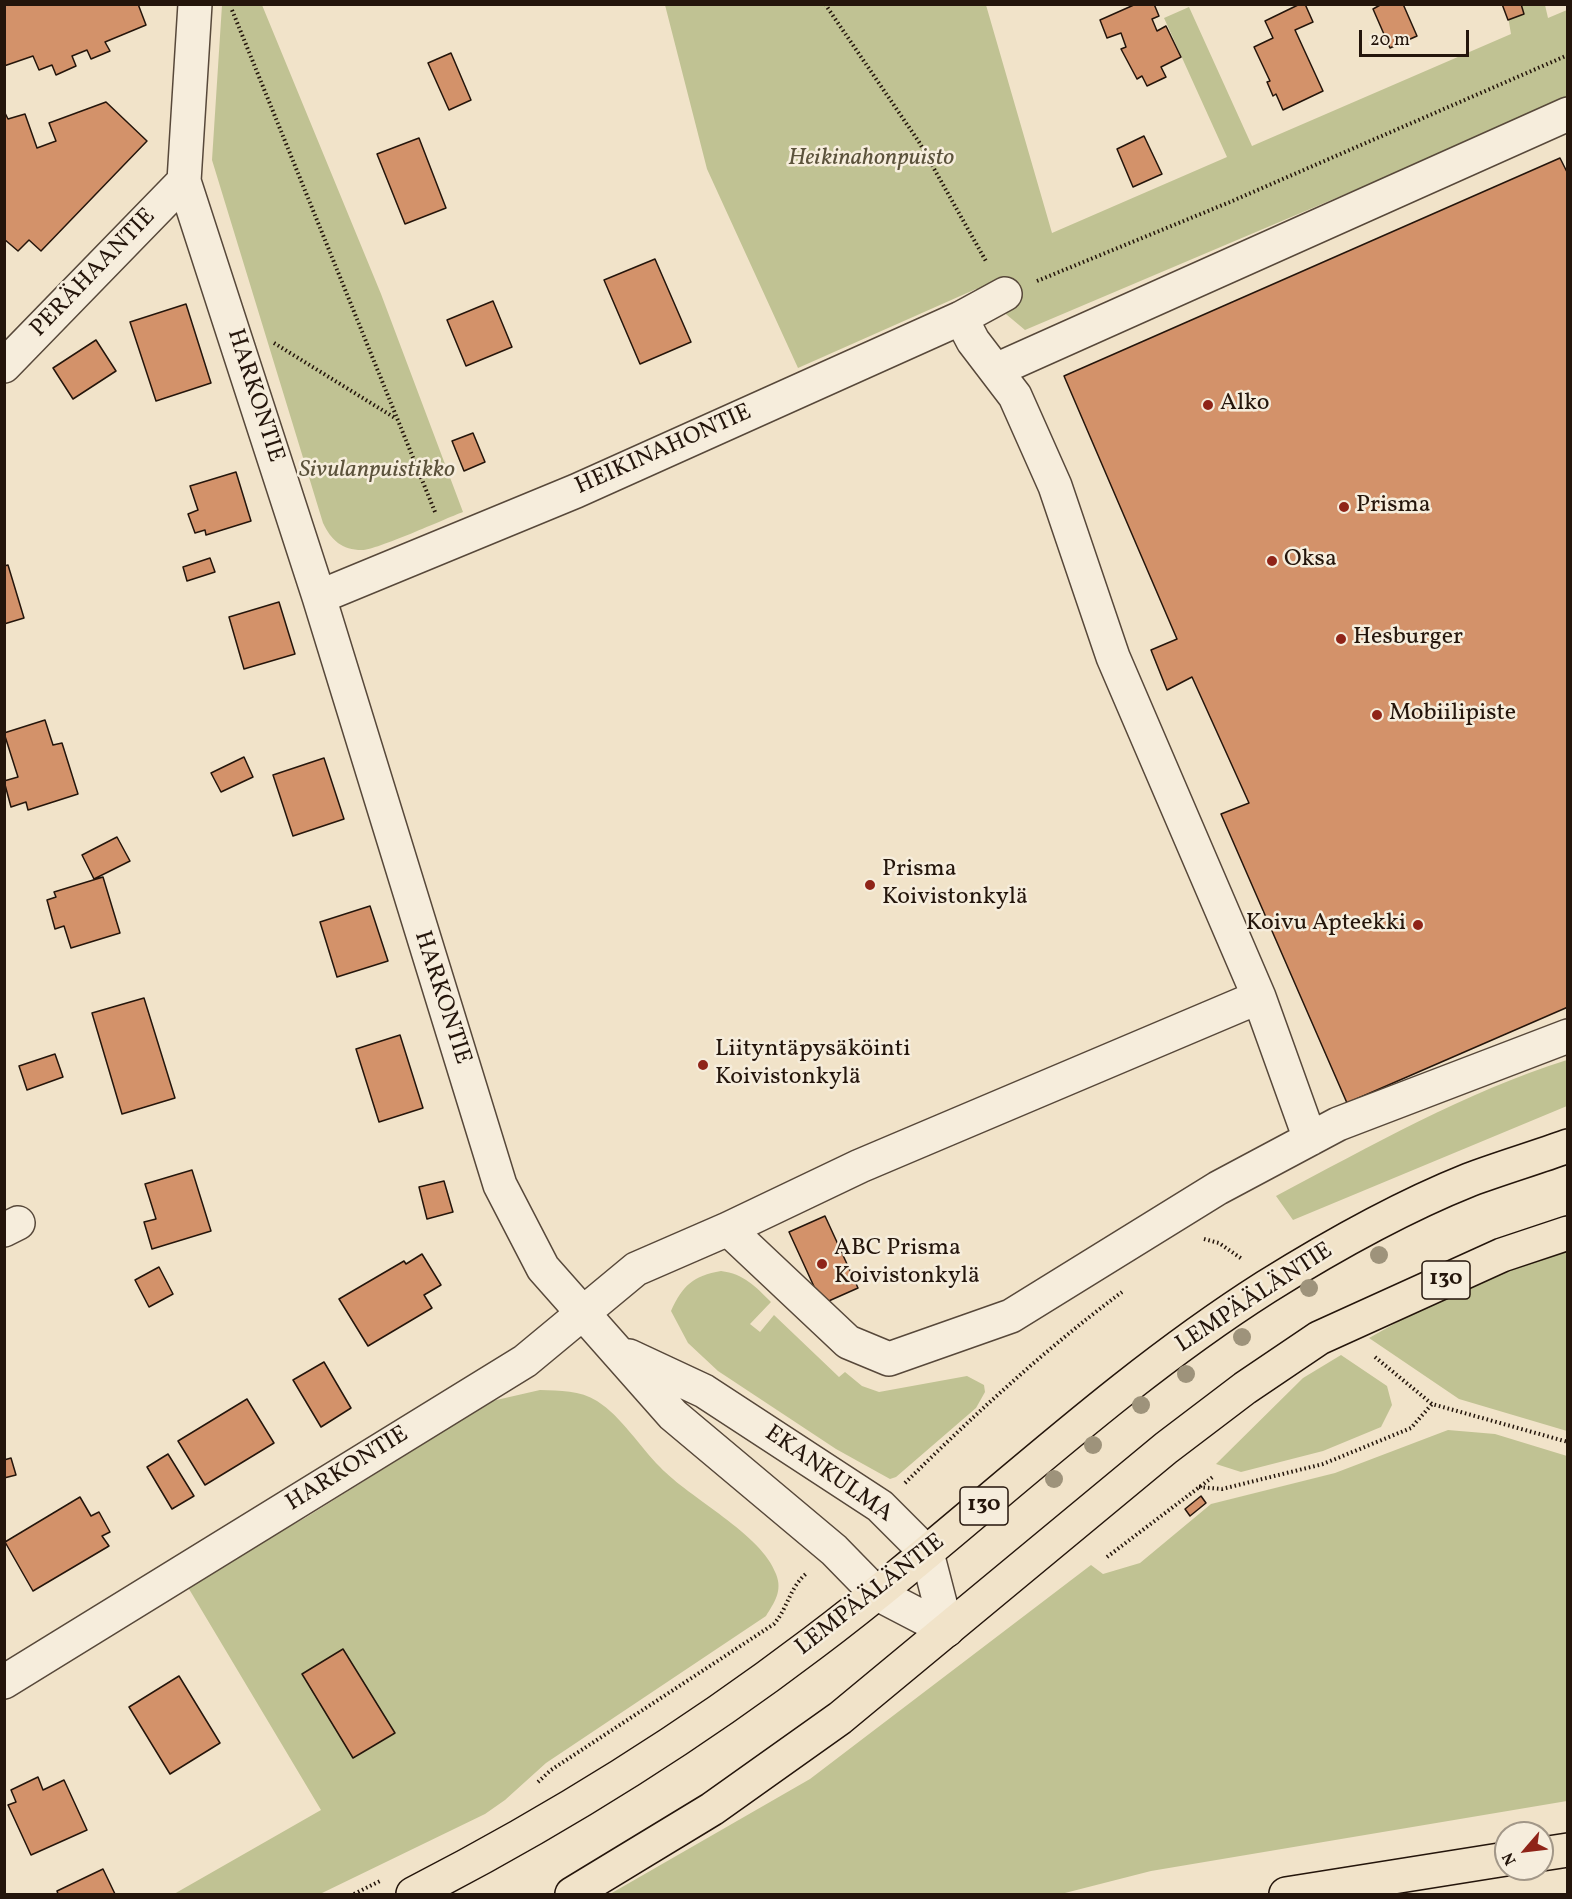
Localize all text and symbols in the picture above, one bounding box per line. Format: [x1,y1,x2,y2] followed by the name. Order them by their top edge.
[1362,18,1472,56] scale bar
[1370,28,1410,53] text: 20 m
[788,146,954,174] park label: Heikinahonpuisto
[25,204,163,344] street label: PERÄHAANTIE
[219,326,289,466] street label: HARKONTIE
[1220,391,1270,419] place label: Alko
[1201,398,1215,412] marker: Alko
[571,399,757,503] street label: HEIKINAHONTIE
[299,458,455,486] park label: Sivulanpuistikko
[1356,493,1431,521] place label: Prisma
[1337,500,1351,514] marker: Prisma
[1284,547,1337,575] place label: Oksa
[1265,554,1279,568] marker: Oksa
[1353,625,1463,653] place label: Hesburger
[1334,632,1348,646] marker: Hesburger
[1389,701,1516,729] place label: Mobiilipiste
[1370,708,1384,722] marker: Mobiilipiste
[882,857,1028,913] place label: Prisma Koivistonkylä
[863,878,877,892] marker: Prisma Koivistonkylä
[1246,911,1406,939] place label: Koivu Apteekki
[1411,918,1425,932] marker: Koivu Apteekki
[406,928,476,1068] street label: HARKONTIE
[715,1037,910,1093] place label: Liityntäpysäköinti Koivistonkylä
[696,1058,710,1072] marker: Liityntäpysäköinti Koivistonkylä
[834,1236,980,1292] place label: ABC Prisma Koivistonkylä
[1171,1238,1339,1360] street label: LEMPÄÄLÄNTIE
[815,1257,829,1271] marker: ABC Prisma Koivistonkylä
[1422,1261,1470,1299] road number: 130
[758,1420,898,1530] street label: EKANKULMA
[282,1421,414,1519] street label: HARKONTIE
[960,1487,1008,1525] road number: 130
[791,1529,951,1663] street label: LEMPÄÄLÄNTIE
[1494,1821,1554,1881] north arrow
[1497,1848,1522,1869] text: N

